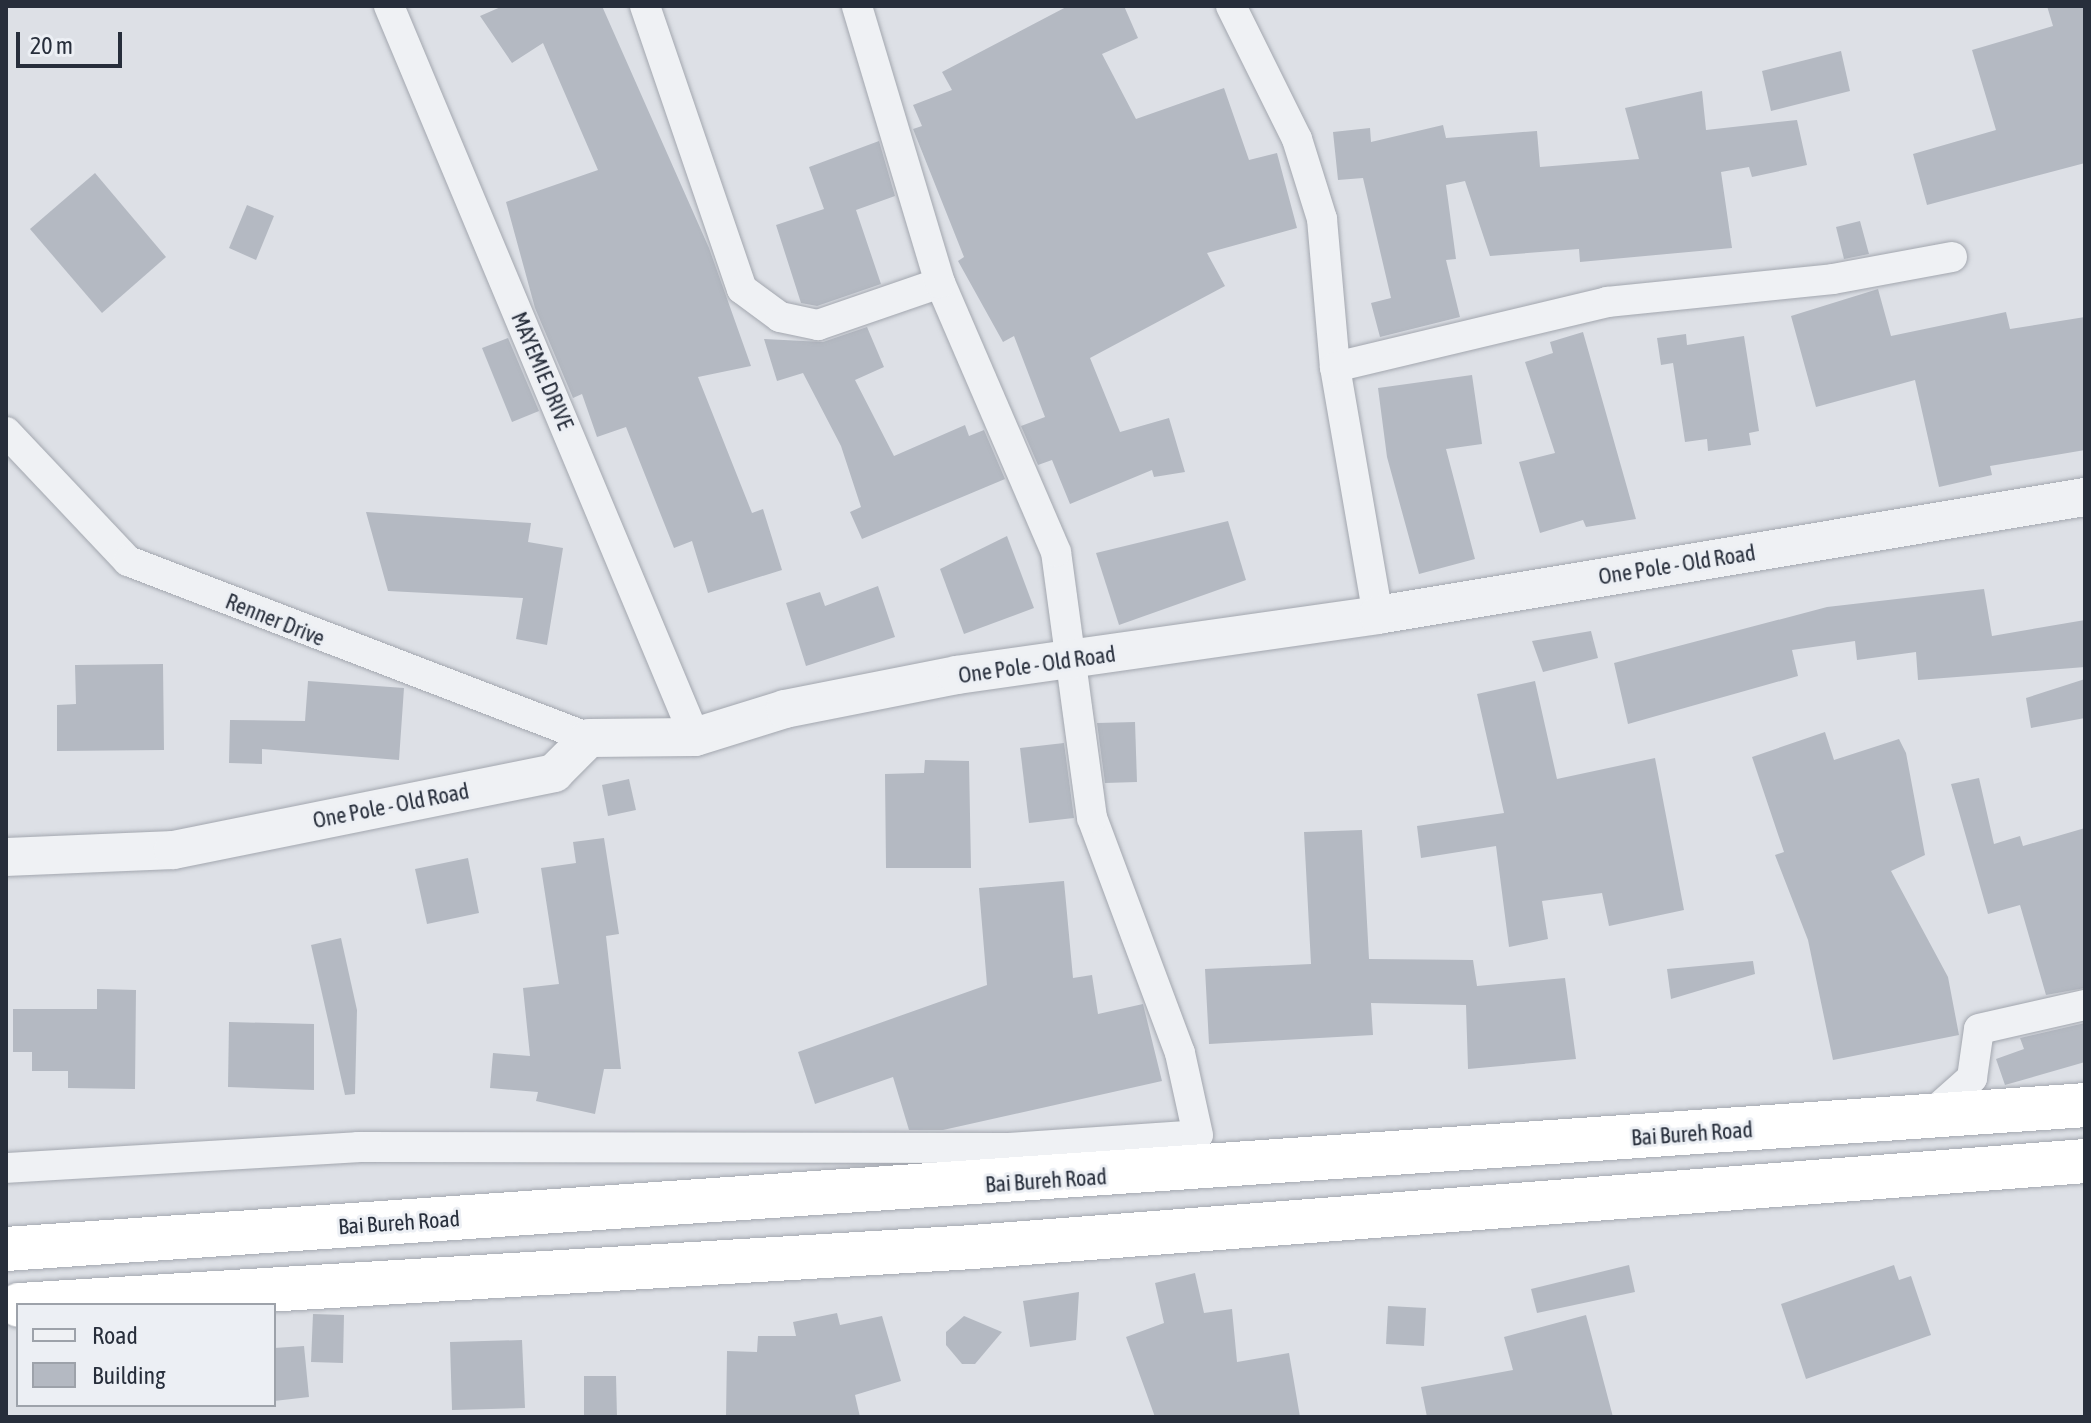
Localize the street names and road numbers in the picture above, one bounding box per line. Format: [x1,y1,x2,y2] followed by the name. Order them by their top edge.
[505,308,579,434] street label: MAYEMIE DRIVE
[1597,540,1757,590] street label: One Pole - Old Road
[222,588,328,652] street label: Renner Drive
[957,641,1117,689] street label: One Pole - Old Road
[311,778,471,834] street label: One Pole - Old Road
[1630,1117,1754,1151] street label: Bai Bureh Road
[984,1164,1108,1198] street label: Bai Bureh Road
[337,1206,461,1240] street label: Bai Bureh Road

